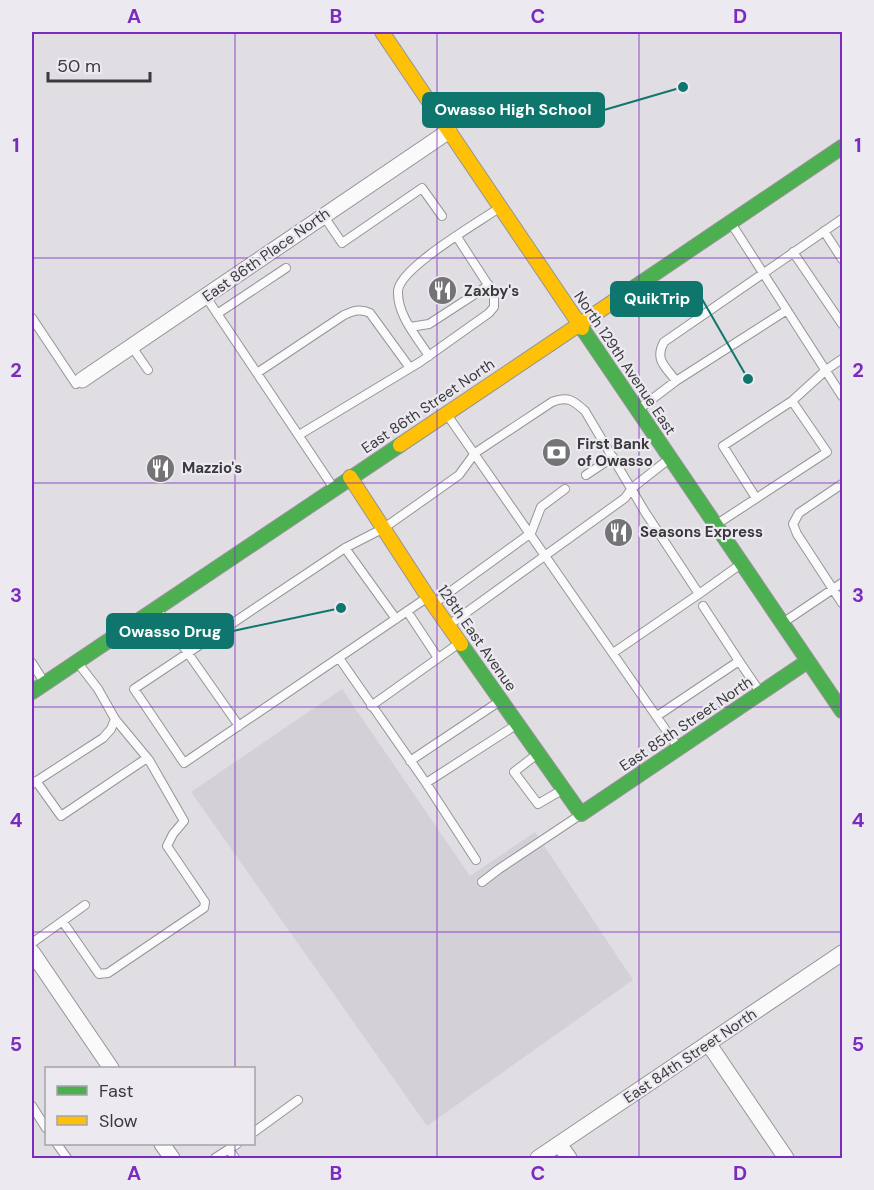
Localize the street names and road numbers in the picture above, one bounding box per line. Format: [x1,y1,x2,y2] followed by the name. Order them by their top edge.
[198,203,334,307] street label: East 86th Place North
[569,287,681,439] street label: North 129th Avenue East
[358,354,498,458] street label: East 86th Street North
[433,581,521,695] street label: 128th East Avenue
[616,672,756,776] street label: East 85th Street North
[620,1004,760,1108] street label: East 84th Street North

